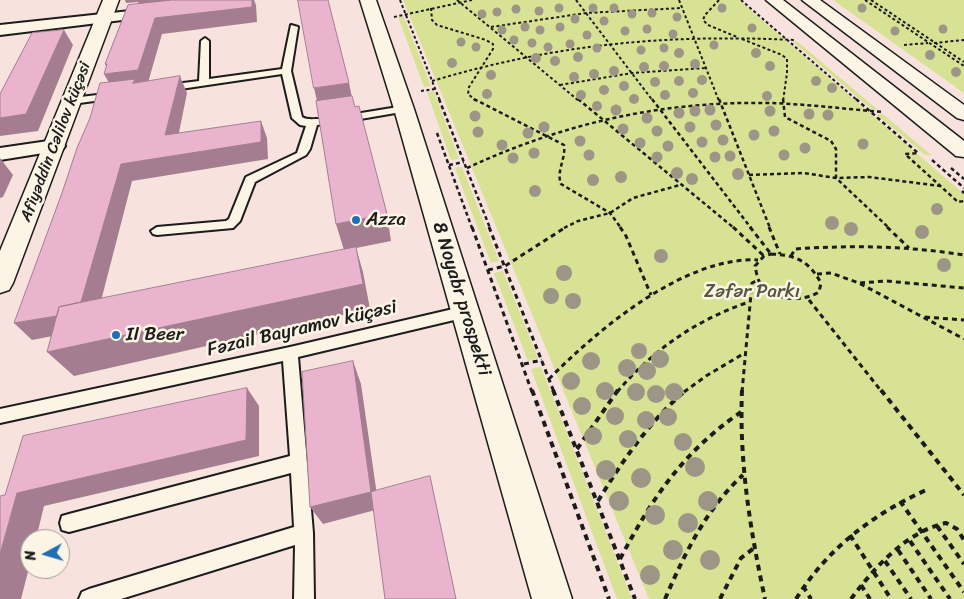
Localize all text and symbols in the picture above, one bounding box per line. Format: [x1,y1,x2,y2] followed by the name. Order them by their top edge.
[17,59,95,225] street label: Afiyəddin Cəlilov küçəsi
[366,209,406,231] place label: Azza
[350,214,362,226] marker: Azza
[427,219,495,379] street label: 8 Noyabr prospekti
[704,281,800,303] park label: Zəfər Parkı
[205,296,399,362] street label: Fəzail Bayramov küçəsi
[126,324,184,346] place label: II Beer
[110,329,122,341] marker: II Beer
[20,529,70,579] north arrow
[18,549,44,562] text: N

